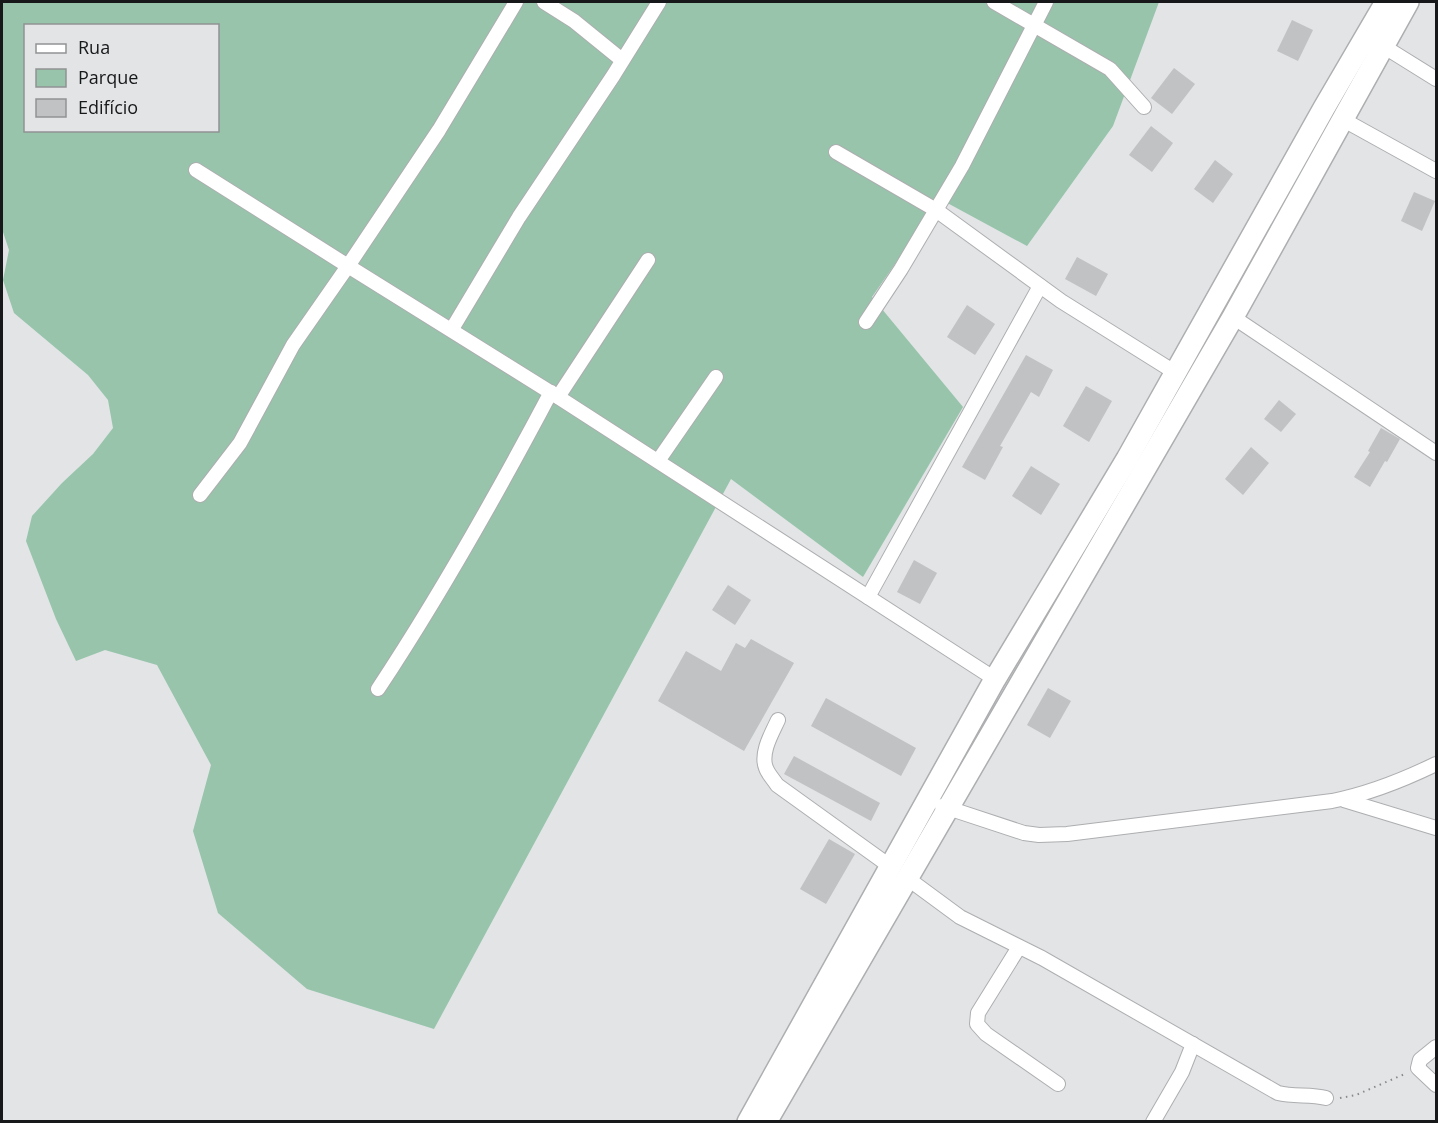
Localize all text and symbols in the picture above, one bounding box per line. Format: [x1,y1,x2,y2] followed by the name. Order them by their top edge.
[24,24,219,132] legend
[78,35,110,59] text: Rua
[78,65,138,89] text: Parque
[78,95,138,119] text: Edifício

